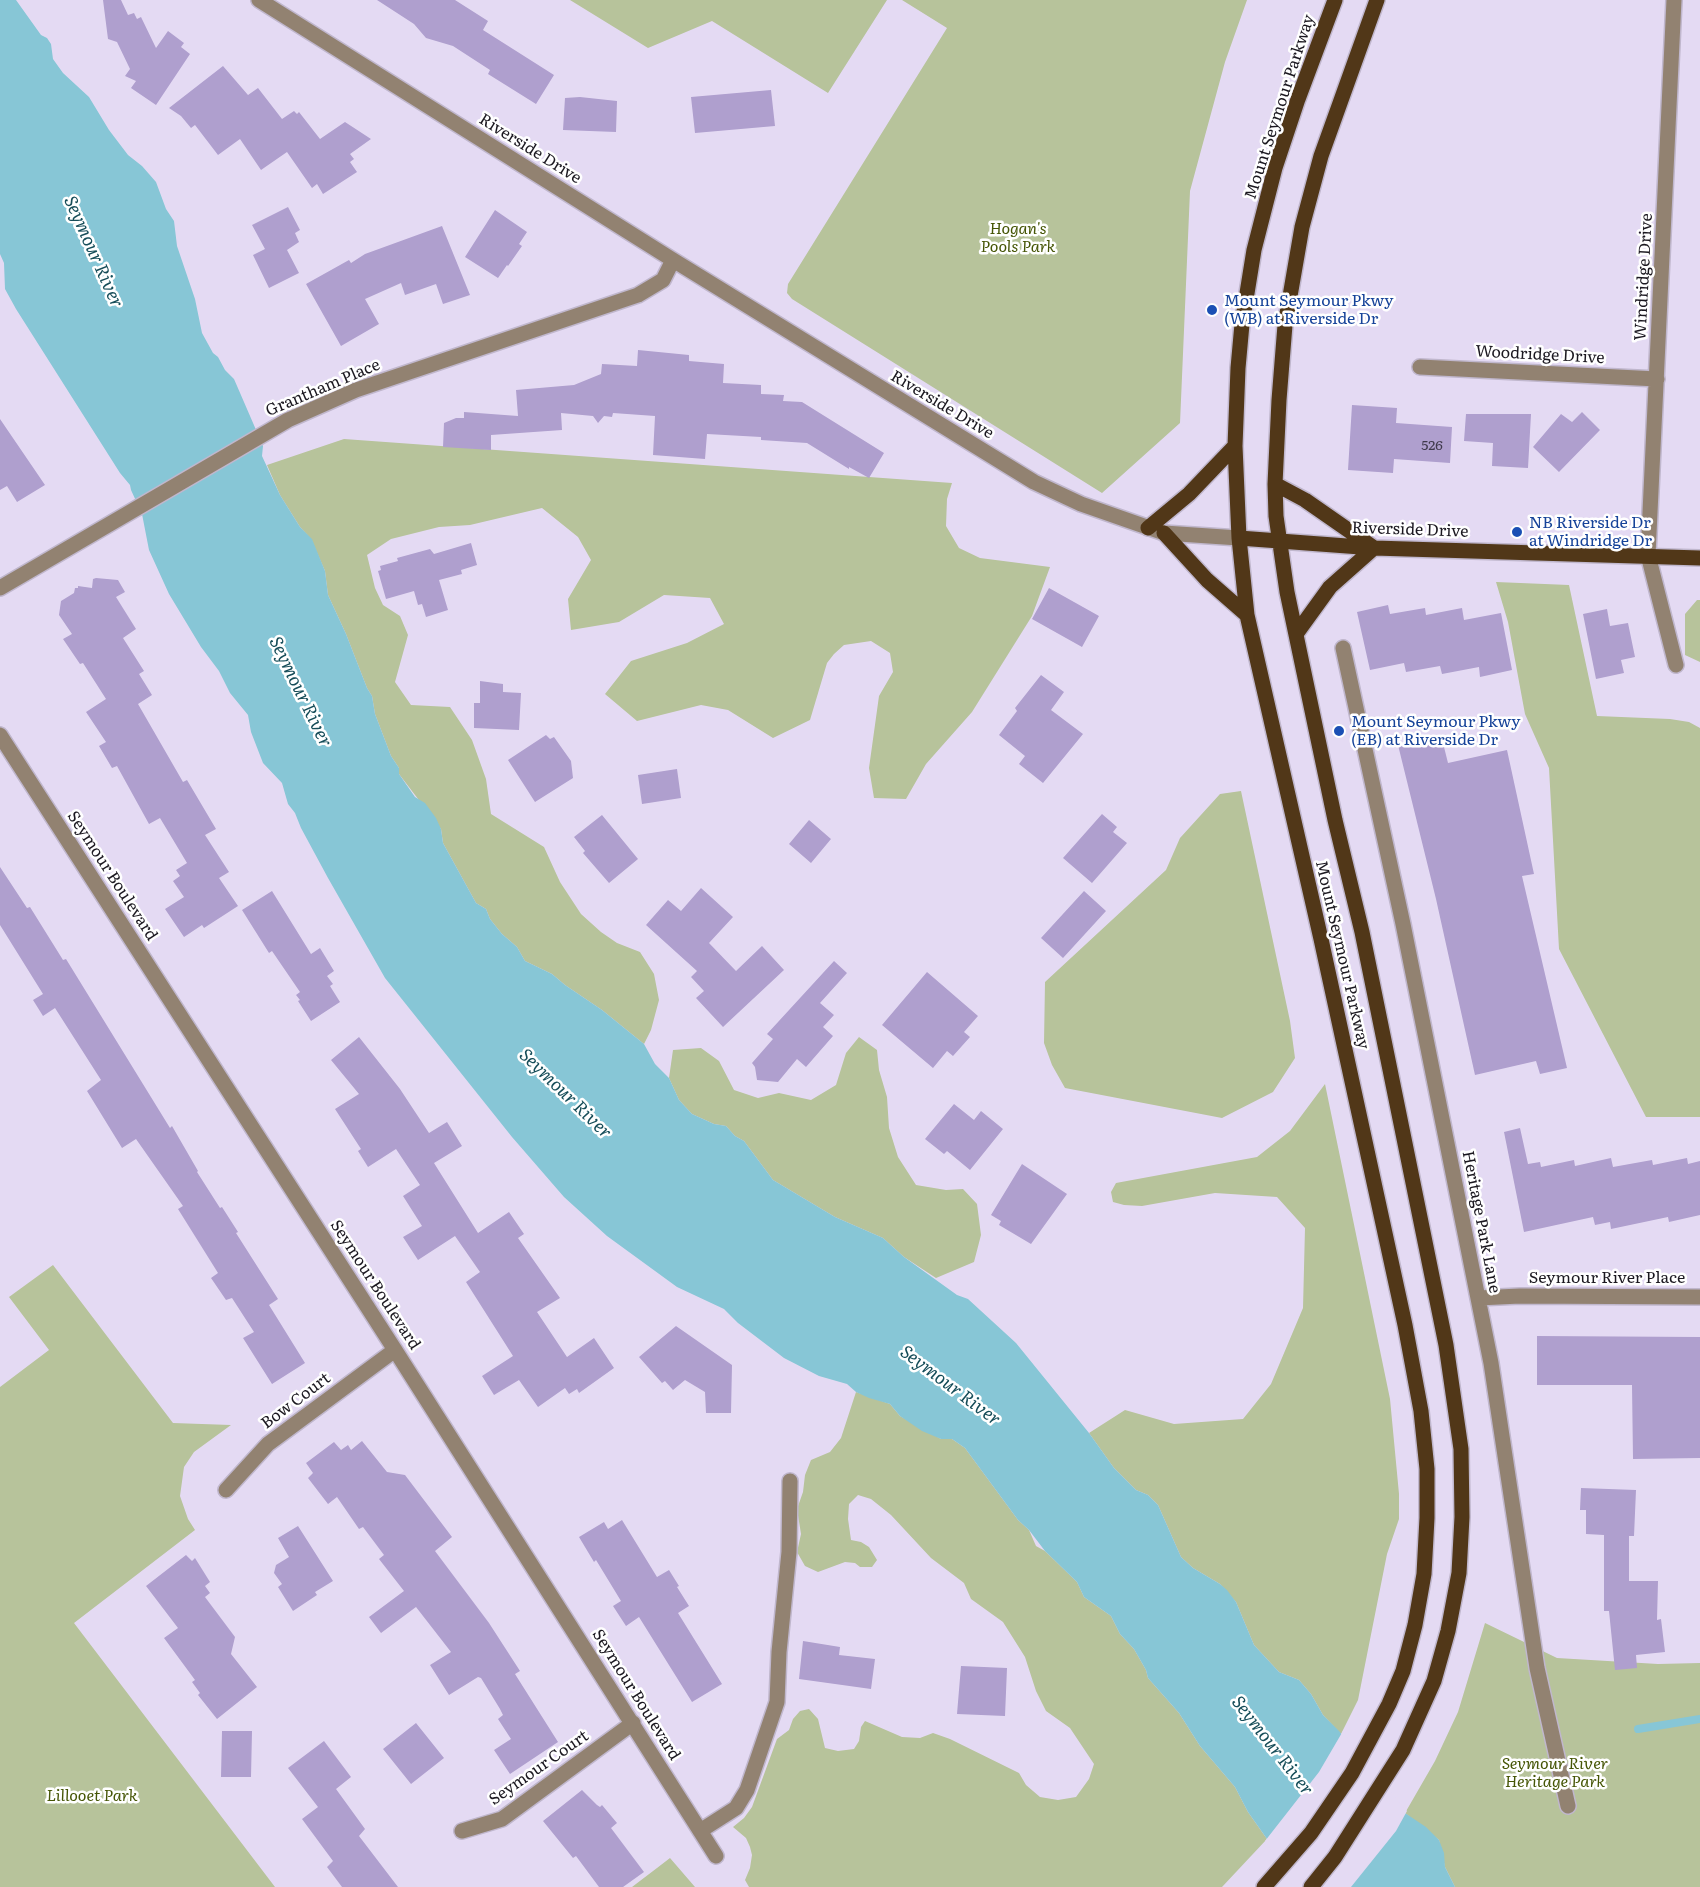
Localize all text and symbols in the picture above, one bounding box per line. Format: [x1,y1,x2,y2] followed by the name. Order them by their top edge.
[1241,12,1319,202] street label: Mount Seymour Parkway
[475,110,585,188] street label: Riverside Drive
[59,193,127,311] water label: Seymour River
[1631,213,1657,341] street label: Windridge Drive
[981,219,1055,257] park label: Hogan's Pools Park
[1224,291,1394,329] place label: Mount Seymour Pkwy (WB) at Riverside Dr
[1205,303,1219,317] marker: Mount Seymour Pkwy (WB) at Riverside Dr
[1475,342,1605,368] street label: Woodridge Drive
[263,355,383,421] street label: Grantham Place
[887,367,997,443] street label: Riverside Drive
[1421,438,1443,454] house number: 526
[1529,513,1652,551] place label: NB Riverside Dr at Windridge Dr
[1351,518,1469,542] street label: Riverside Drive
[1510,525,1524,539] marker: NB Riverside Dr at Windridge Dr
[264,633,336,751] water label: Seymour River
[1351,712,1521,750] place label: Mount Seymour Pkwy (EB) at Riverside Dr
[1332,724,1346,738] marker: Mount Seymour Pkwy (EB) at Riverside Dr
[63,808,161,944] street label: Seymour Boulevard
[1311,859,1373,1051] street label: Mount Seymour Parkway
[514,1045,616,1143] water label: Seymour River
[1458,1149,1504,1295] street label: Heritage Park Lane
[326,1217,424,1353] street label: Seymour Boulevard
[1529,1268,1685,1288] street label: Seymour River Place
[896,1341,1004,1431] water label: Seymour River
[258,1369,334,1433] street label: Bow Court
[588,1626,684,1764] street label: Seymour Boulevard
[1227,1692,1317,1800] water label: Seymour River
[486,1727,592,1809] street label: Seymour Court
[1502,1754,1608,1792] park label: Seymour River Heritage Park
[47,1786,137,1806] park label: Lillooet Park

